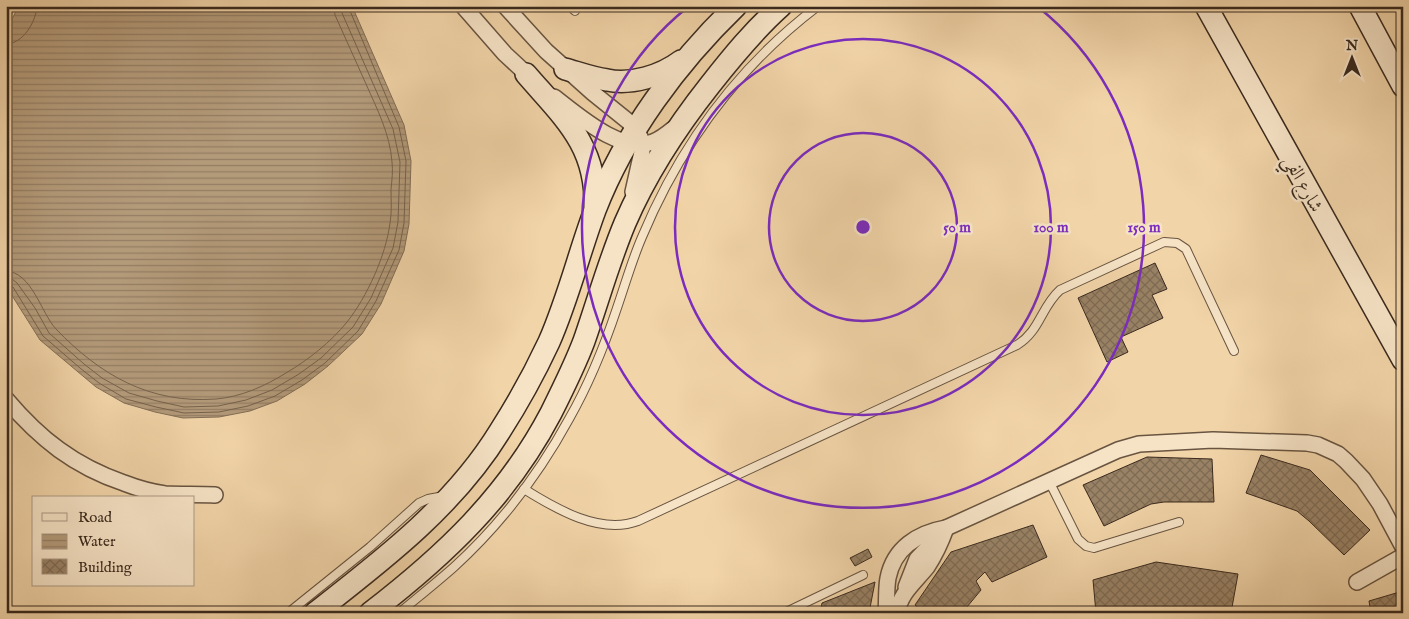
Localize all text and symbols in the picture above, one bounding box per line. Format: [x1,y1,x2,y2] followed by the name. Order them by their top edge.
[1326,32,1376,82] north arrow
[1345,37,1358,55] text: N
[1272,151,1328,219] street label: شارع الفي
[854,218,872,236] centre of rings
[943,218,971,237] text: 50 m
[1033,218,1069,237] text: 100 m
[1127,218,1161,237] text: 150 m
[32,496,195,586] legend
[78,508,113,527] text: Road
[78,532,116,551] text: Water
[78,558,133,577] text: Building

